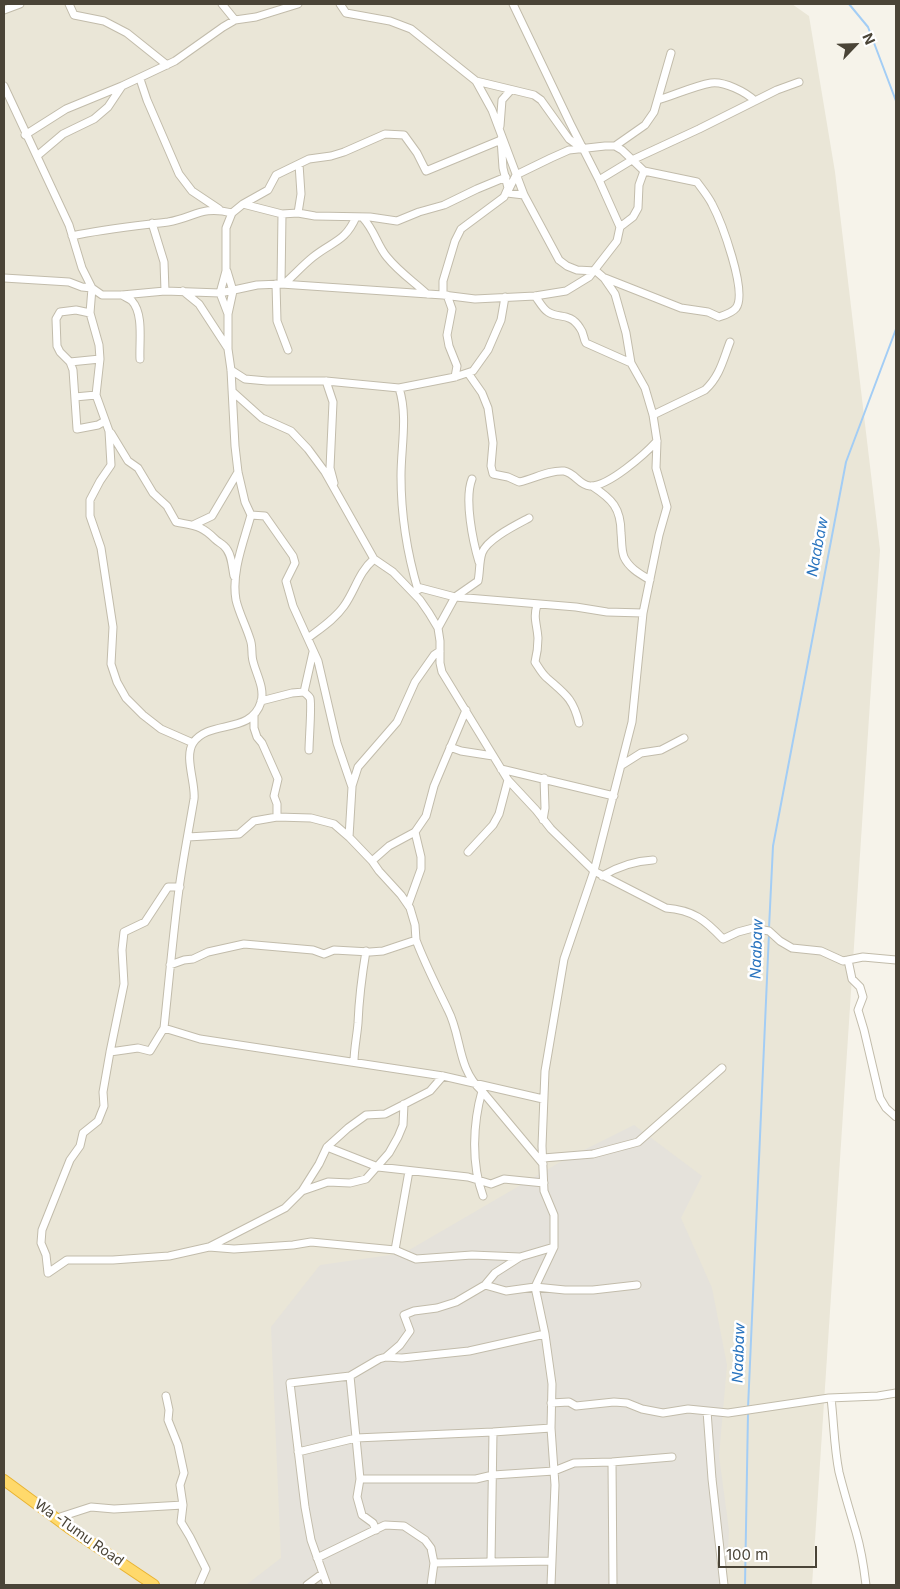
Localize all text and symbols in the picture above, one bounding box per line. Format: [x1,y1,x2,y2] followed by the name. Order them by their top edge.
[830,20,880,70] north arrow
[859,30,879,47] text: N
[803,516,833,578] water label: Naabaw
[747,919,767,979] water label: Naabaw
[729,1323,749,1383] water label: Naabaw
[31,1496,127,1570] street label: Wa -Tumu Road
[720,1536,819,1568] scale bar
[726,1545,768,1564] text: 100 m

